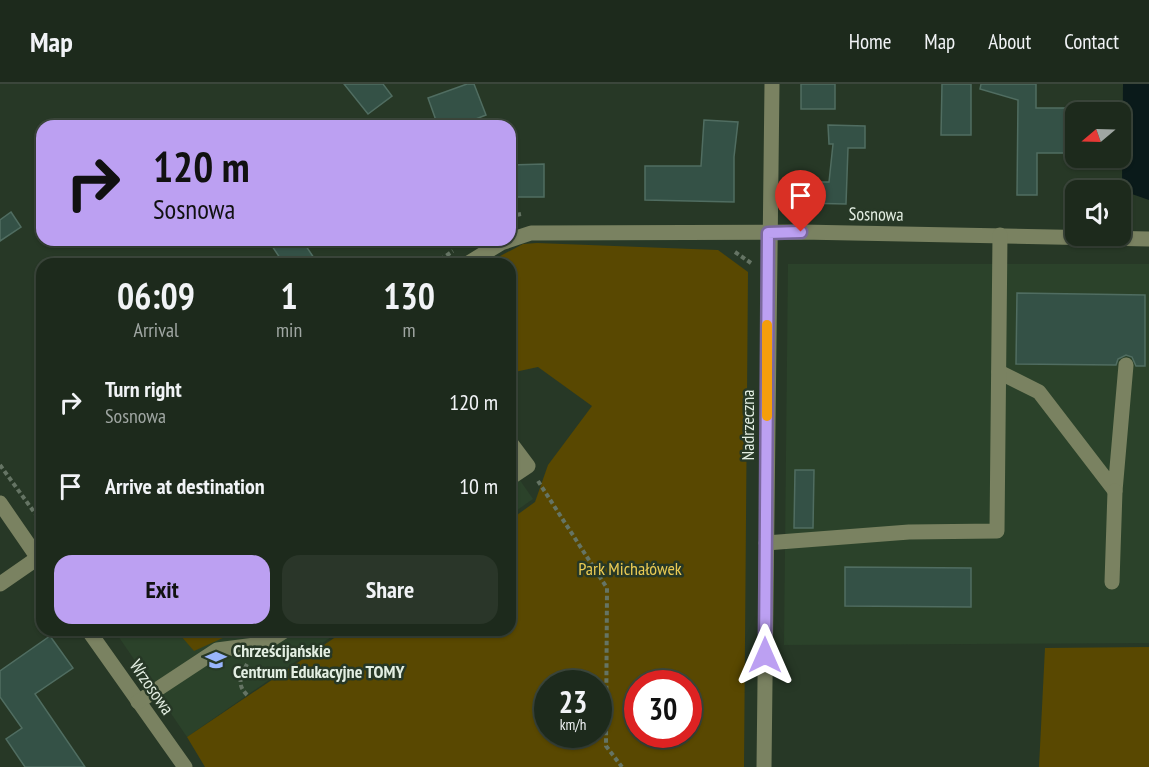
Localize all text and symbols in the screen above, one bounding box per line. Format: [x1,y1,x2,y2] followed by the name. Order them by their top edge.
[30,23,73,60] text: Map
[849,28,891,55] text: Home
[924,28,955,55] text: Map
[988,28,1031,55] text: About
[1064,28,1119,55] text: Contact
[1065,102,1131,168] north arrow
[1065,102,1131,246] map controls
[153,139,250,194] text: 120 m
[54,144,132,222] icon: right
[775,170,826,232] pin
[784,179,817,212] icon: arrive
[1065,180,1131,246] button: sound
[153,192,235,226] text: Sosnowa
[848,202,904,226] street label: Sosnowa
[117,272,195,319] text: 06:09
[280,272,298,319] text: 1
[383,272,435,319] text: 130
[133,317,179,343] text: Arrival
[276,317,302,343] text: min
[403,317,416,343] text: m
[105,375,182,403] text: Turn right
[54,386,87,419] icon: right
[449,388,498,416] text: 120 m
[736,390,759,460] street label: Nadrzeczna
[105,403,166,429] text: Sosnowa
[54,470,87,503] icon: arrive
[105,472,265,500] text: Arrive at destination
[459,472,498,500] text: 10 m
[54,555,270,624] button: Exit
[282,555,498,624] button: Share
[578,557,682,580] park label: Park Michałówek
[733,623,797,687] position arrow
[233,639,404,683] place label: Chrześcijańskie Centrum Edukacyjne TOMY
[204,648,228,672] school or university icon: Chrześcijańskie Centrum Edukacyjne TOMY
[125,655,179,719] street label: Wrzosowa
[624,670,702,748] speed limit sign: 30
[559,682,587,721] text: 23
[560,715,586,734] text: km/h

